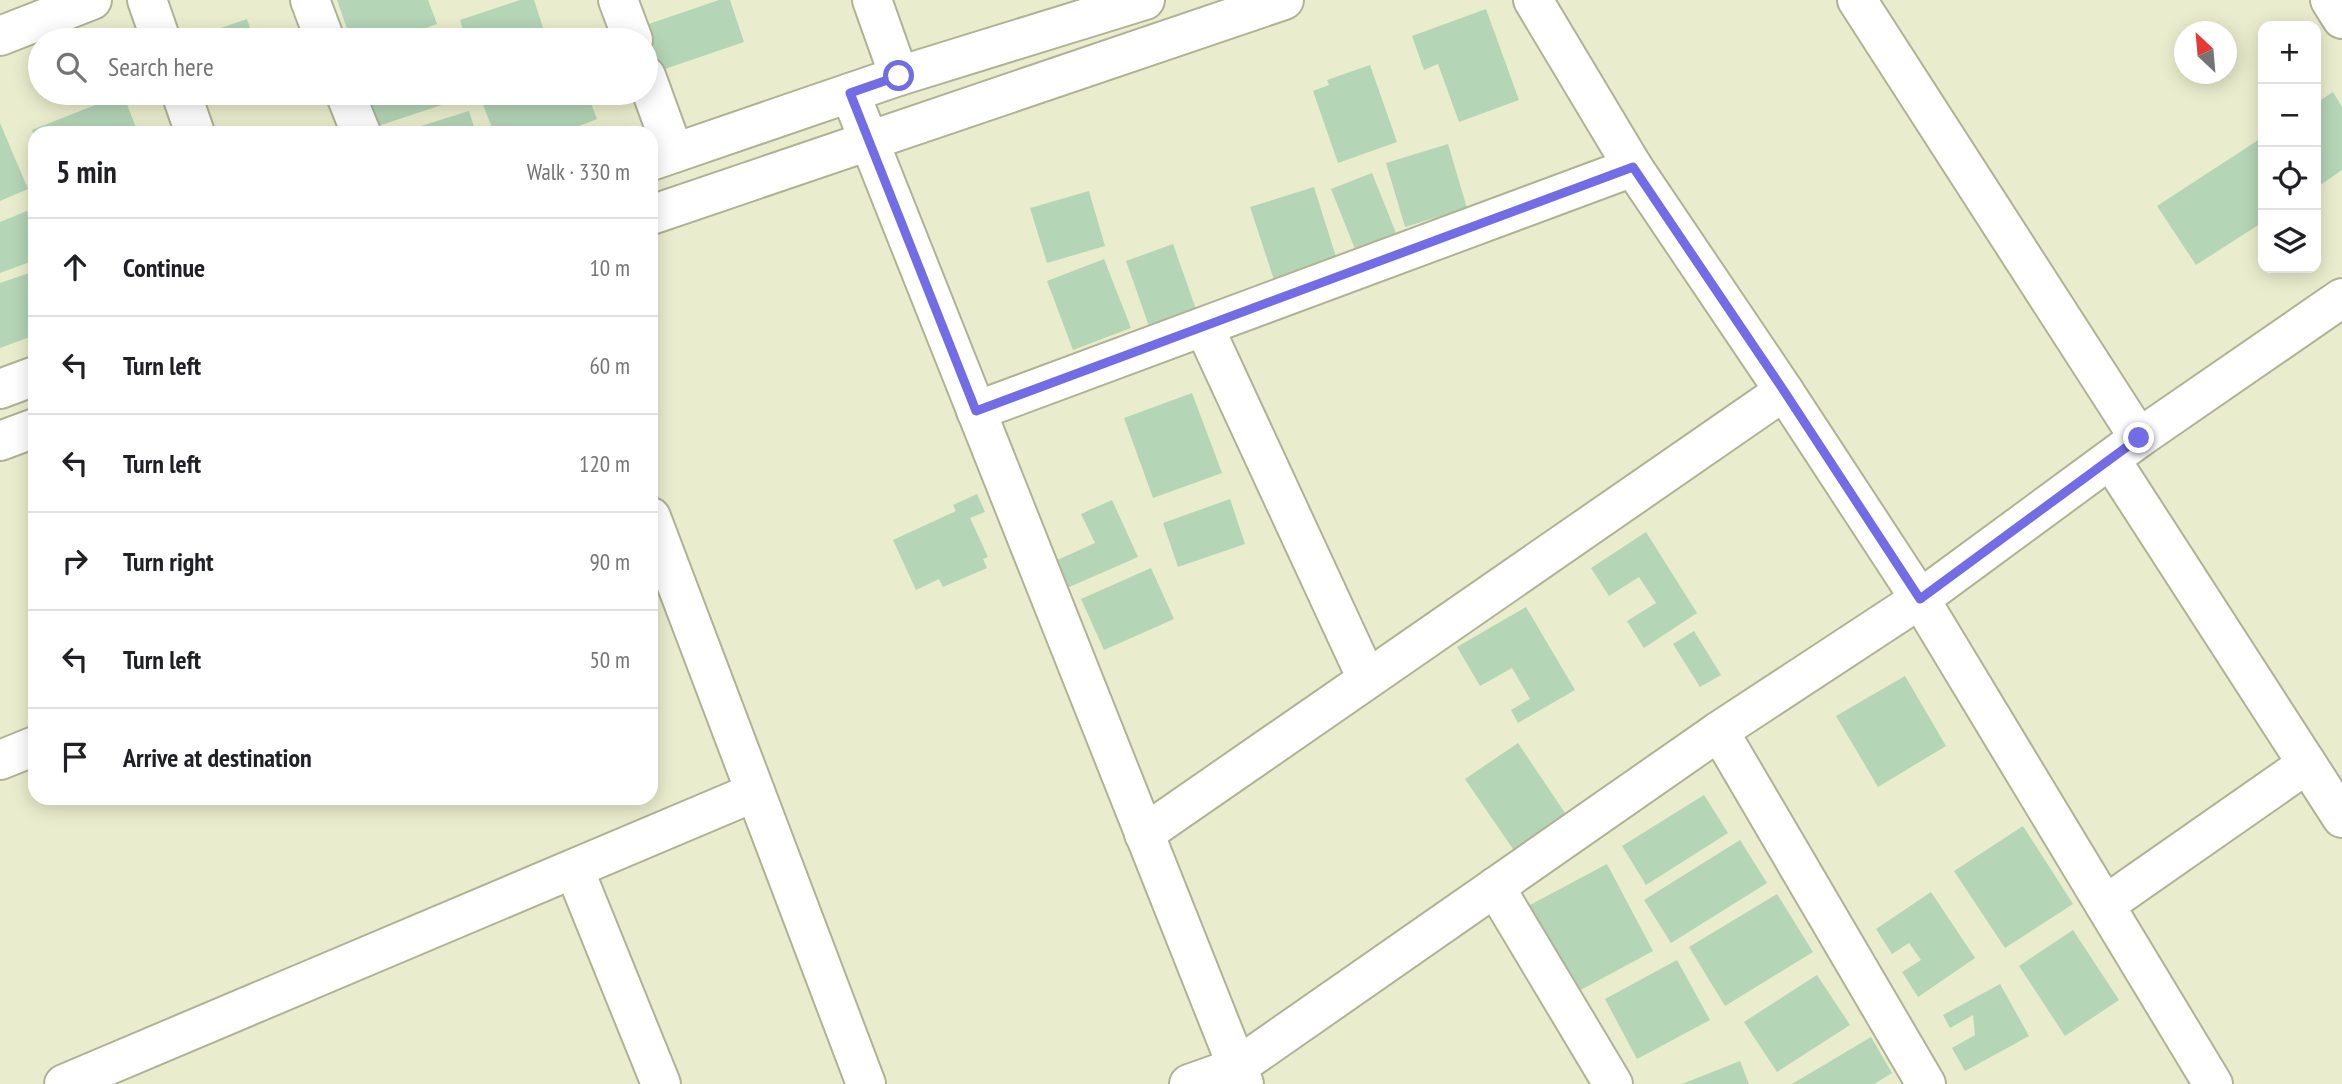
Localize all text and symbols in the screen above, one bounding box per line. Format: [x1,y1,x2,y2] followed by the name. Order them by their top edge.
[2174,21,2237,84] north arrow
[2258,21,2321,273] map controls
[2258,21,2321,84] button: +
[28,28,658,105] search box
[52,48,90,86] icon: search
[108,50,214,83] text: Search here
[883,60,914,91] route start
[2258,84,2321,147] button: −
[2258,147,2321,210] button: locate
[56,152,117,191] text: 5 min
[527,157,630,186] text: Walk · 330 m
[2258,210,2321,273] button: layers
[56,248,94,286] icon: ahead
[123,251,205,284] text: Continue
[589,253,630,282] text: 10 m
[56,346,94,384] icon: left
[123,349,201,382] text: Turn left
[589,351,630,380] text: 60 m
[2123,422,2154,453] route end
[56,444,94,482] icon: left
[123,447,201,480] text: Turn left
[579,449,630,478] text: 120 m
[56,542,94,580] icon: right
[123,545,214,578] text: Turn right
[589,547,630,576] text: 90 m
[56,640,94,678] icon: left
[123,643,201,676] text: Turn left
[589,645,630,674] text: 50 m
[56,738,94,776] icon: arrive
[123,741,312,774] text: Arrive at destination

